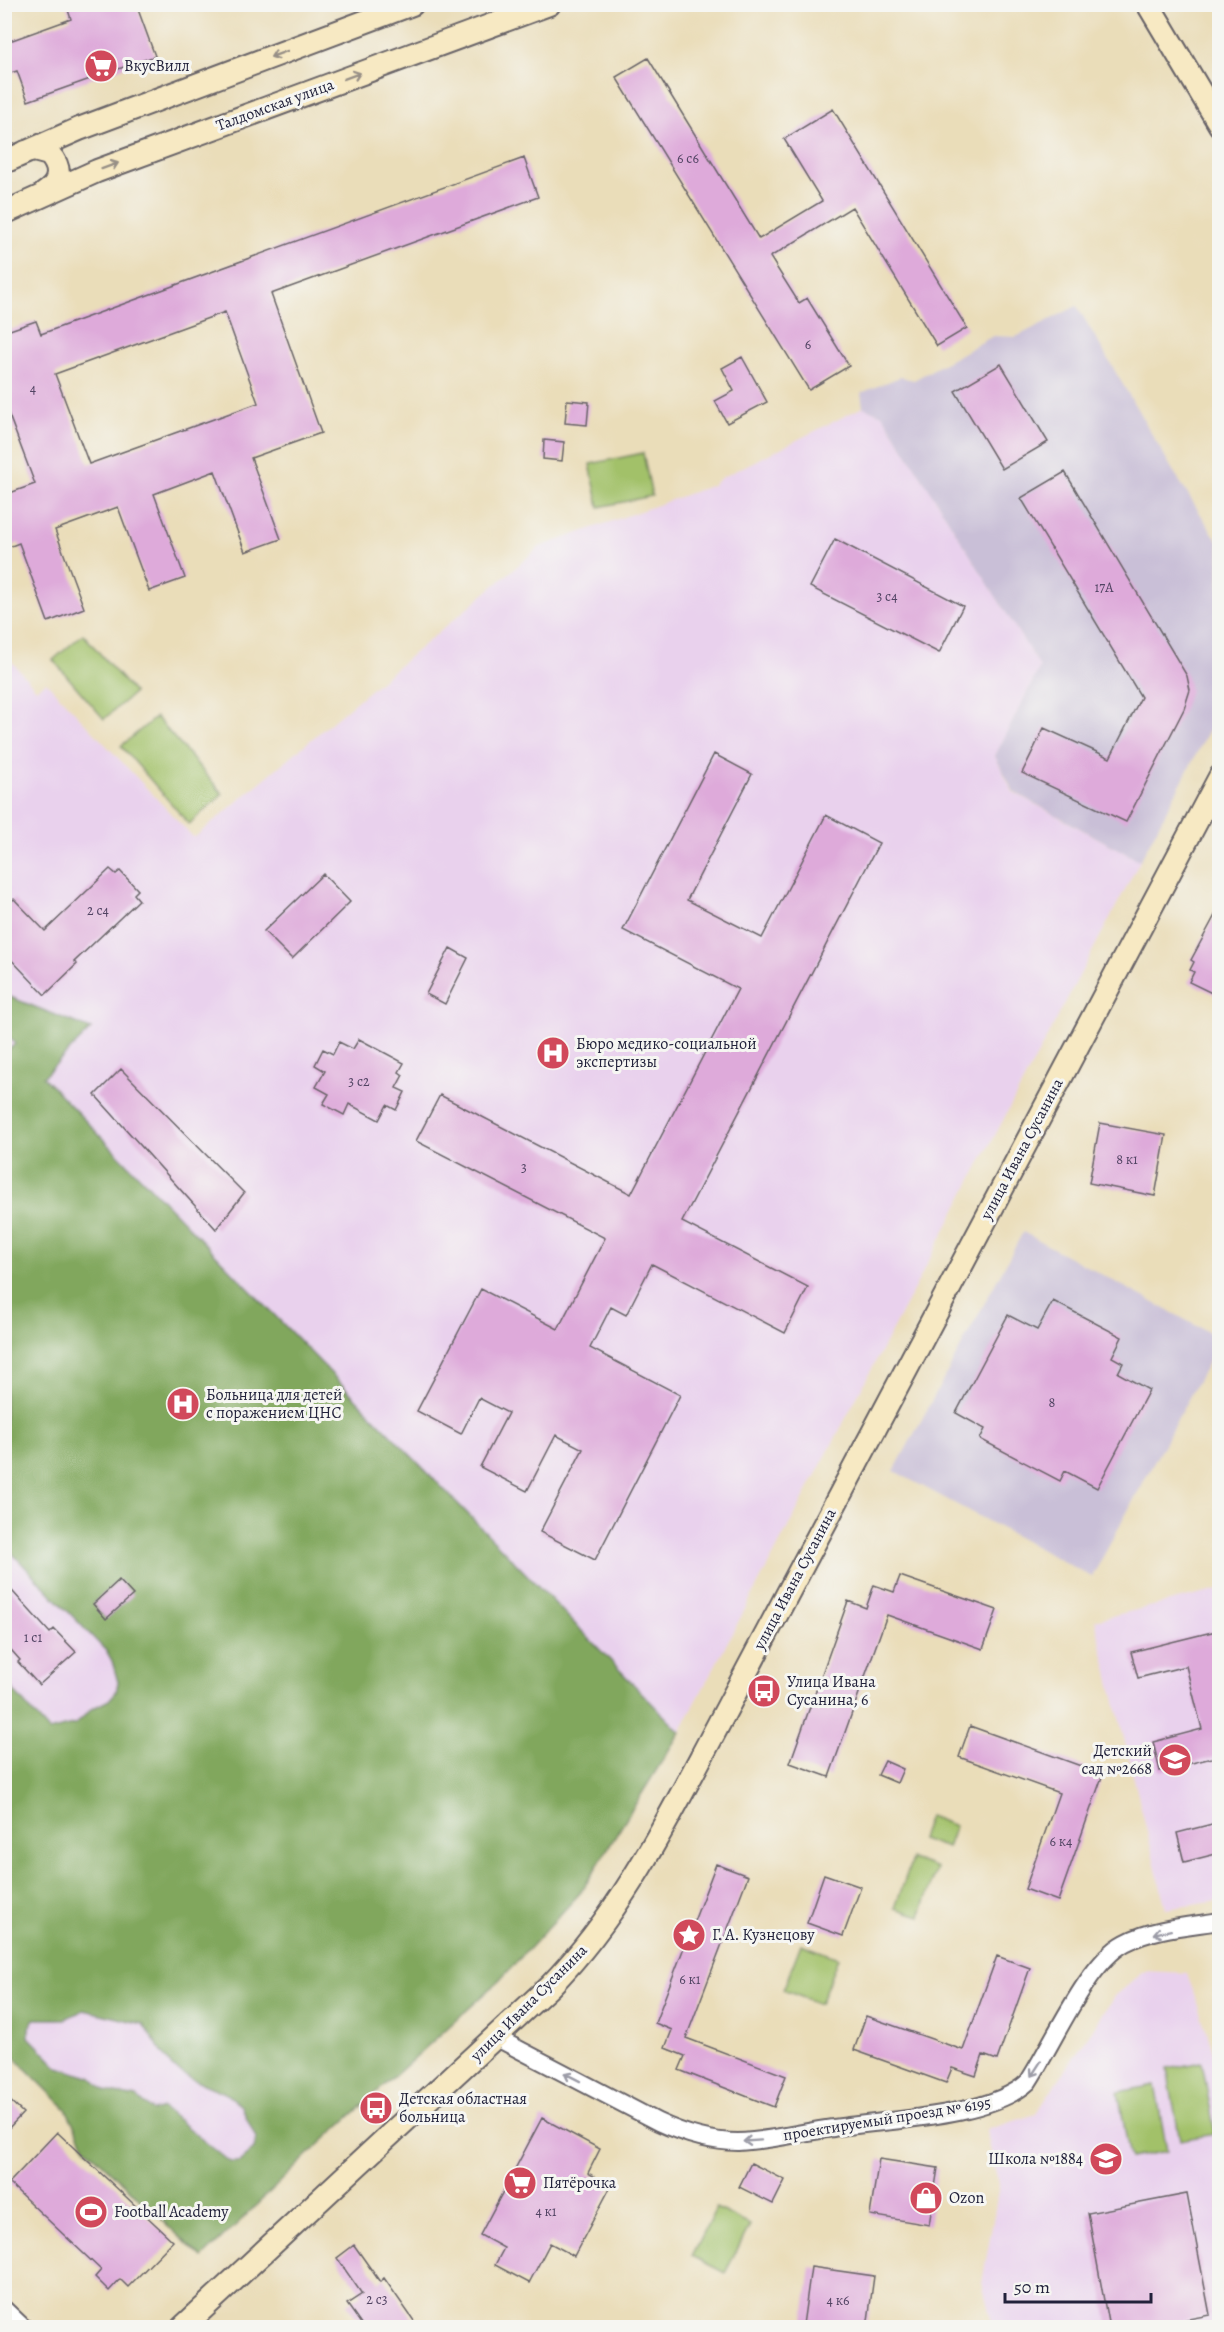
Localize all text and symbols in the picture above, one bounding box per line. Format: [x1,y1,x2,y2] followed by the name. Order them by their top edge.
[83,48,119,84] supermarket icon: ВкусВилл
[270,49,289,60] one-way arrow
[124,55,190,77] place label: ВкусВилл
[342,70,361,81] one-way arrow
[213,73,338,137] street label: Талдомская улица
[677,149,699,168] house number: 6 с6
[100,160,119,171] one-way arrow
[805,335,811,354] house number: 6
[30,379,36,398] house number: 4
[1095,578,1114,597] house number: 17А
[877,587,898,606] house number: 3 с4
[87,901,109,920] house number: 2 с4
[576,1033,757,1073] place label: Бюро медико-социальной экспертизы
[535,1035,571,1071] hospital icon: Бюро медико-социальной экспертизы
[348,1072,370,1091] house number: 3 с2
[975,1074,1069,1224] street label: улица Ивана Сусанина
[1116,1150,1138,1169] house number: 8 к1
[521,1158,527,1177] house number: 3
[206,1384,342,1424] place label: Больница для детей с поражением ЦНС
[165,1386,201,1422] hospital icon: Больница для детей с поражением ЦНС
[1049,1393,1056,1412] house number: 8
[748,1504,842,1654] street label: улица Ивана Сусанина
[24,1628,42,1647] house number: 1 с1
[787,1671,876,1711] place label: Улица Ивана Сусанина, 6
[746,1673,782,1709] bus stop icon: Улица Ивана Сусанина, 6
[1081,1740,1152,1780] place label: Детский сад №2668
[1157,1742,1193,1778] school or university icon: Детский сад №2668
[1050,1832,1072,1851] house number: 6 к4
[671,1917,707,1953] place icon: Г. А. Кузнецову
[712,1924,815,1946] place label: Г. А. Кузнецову
[1153,1926,1172,1938] one-way arrow
[465,1939,593,2067] street label: улица Ивана Сусанина
[679,1970,701,1989] house number: 6 к1
[1030,2060,1042,2077] one-way arrow
[563,2071,581,2082] one-way arrow
[399,2088,527,2128] place label: Детская областная больница
[358,2090,394,2126] bus stop icon: Детская областная больница
[781,2092,993,2146] street label: проектируемый проезд № 6195
[743,2135,763,2146] one-way arrow
[1088,2141,1124,2177] school or university icon: Школа №1884
[988,2148,1083,2170] place label: Школа №1884
[502,2165,538,2201] supermarket icon: Пятёрочка
[543,2172,617,2194] place label: Пятёрочка
[908,2180,944,2216] shop icon: Ozon
[949,2187,984,2209] place label: Ozon
[73,2194,109,2230] sports icon: Football Academy
[114,2201,229,2223] place label: Football Academy
[535,2202,557,2221] house number: 4 к1
[1005,2266,1150,2304] scale bar
[1014,2275,1050,2299] text: 50 m
[366,2290,388,2309] house number: 2 с3
[827,2291,849,2310] house number: 4 к6

